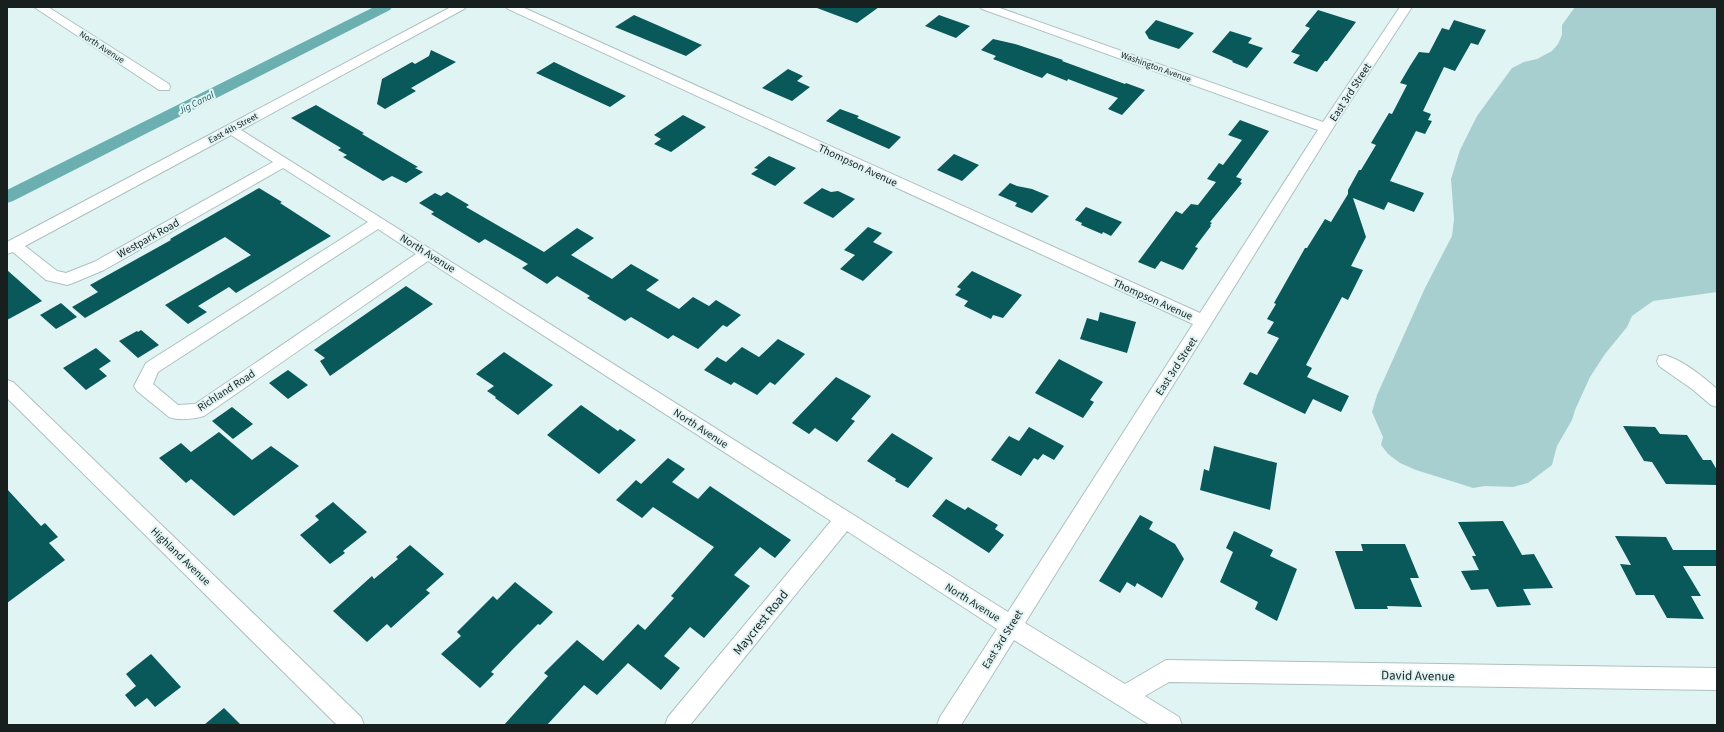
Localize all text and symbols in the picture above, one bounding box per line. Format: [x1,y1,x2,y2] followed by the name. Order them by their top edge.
[77,28,127,67] street label: North Avenue
[1119,49,1193,86] street label: Washington Avenue
[1326,60,1375,124] street label: East 3rd Street
[175,88,217,118] water label: Jig Canal
[206,110,260,147] street label: East 4th Street
[816,141,900,191] street label: Thompson Avenue
[115,215,182,262] street label: Westpark Road
[397,230,459,277] street label: North Avenue
[1111,275,1196,324] street label: Thompson Avenue
[1152,334,1201,398] street label: East 3rd Street
[194,366,258,415] street label: Richland Road
[670,405,732,452] street label: North Avenue
[147,524,214,589] street label: Highland Avenue
[942,579,1004,626] street label: North Avenue
[729,586,793,659] street label: Maycrest Road
[978,607,1027,672] street label: East 3rd Street
[1381,666,1455,686] street label: David Avenue

